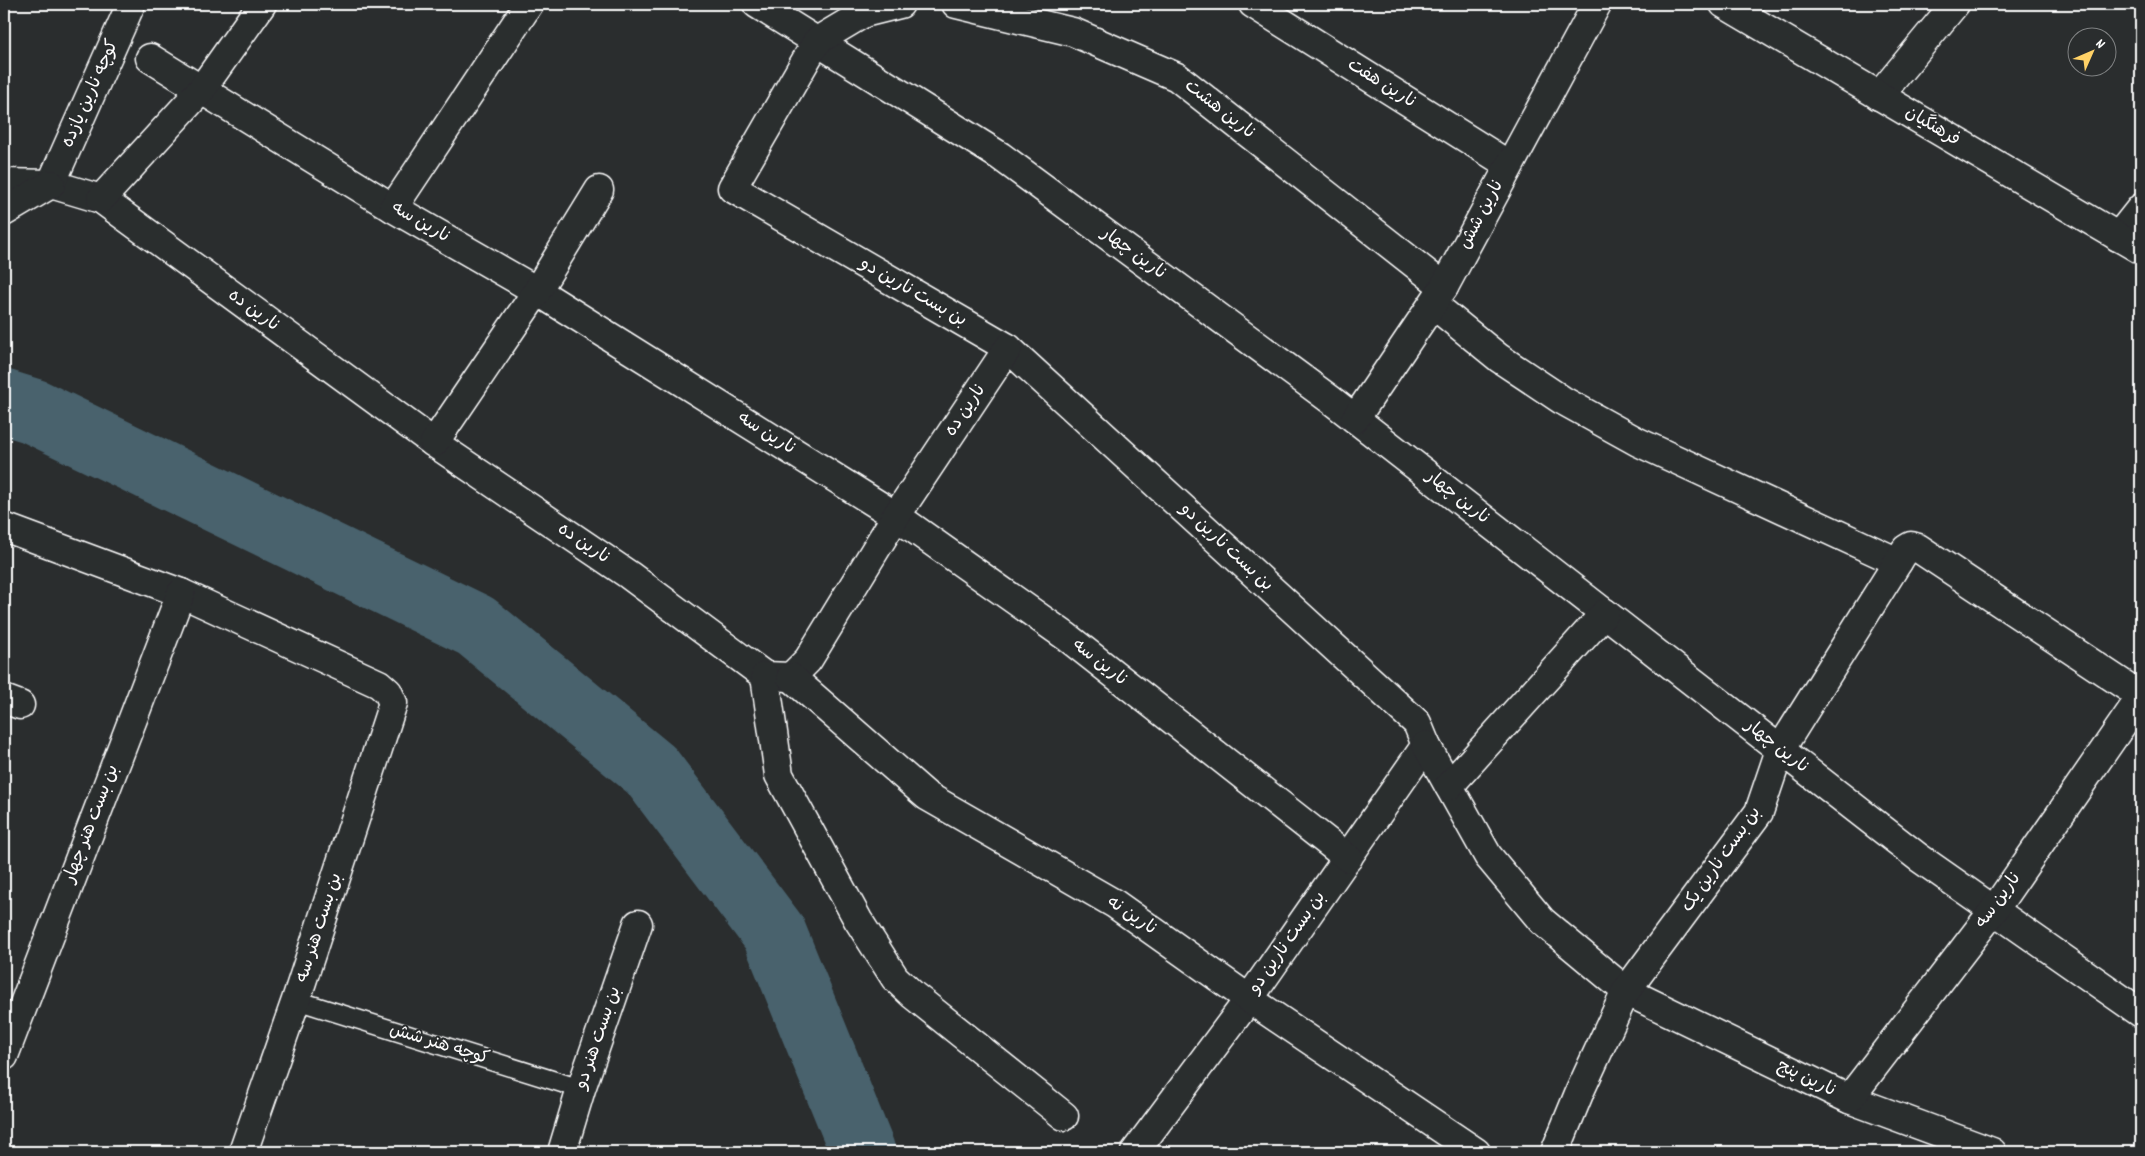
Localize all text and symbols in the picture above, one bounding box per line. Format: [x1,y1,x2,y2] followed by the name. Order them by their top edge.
[2068,28,2118,78] north arrow
[2090,35,2109,54] text: N
[56,36,126,152] street label: کوچه نارین یازده
[1342,53,1420,115] street label: نارین هفت
[1178,74,1260,146] street label: نارین هشت
[1900,101,1964,153] street label: فرهنگیان
[1453,176,1511,254] street label: نارین شش
[386,196,454,250] street label: نارین سه
[1094,221,1171,286] street label: نارین چهار
[853,251,971,334] street label: بن بست نارین دو
[222,284,284,338] street label: نارین ده
[939,380,993,442] street label: نارین ده
[732,407,800,461] street label: نارین سه
[1418,464,1494,531] street label: نارین چهار
[1172,497,1278,598] street label: بن بست نارین دو
[552,517,614,571] street label: نارین ده
[1066,634,1132,692] street label: نارین سه
[1737,713,1813,780] street label: نارین چهار
[57,761,126,889] street label: بن بست هنر چهار
[1676,802,1768,918] street label: بن بست نارین یک
[1970,868,2028,934] street label: نارین سه
[291,870,349,986] street label: بن بست هنر سه
[1242,887,1333,1001] street label: بن بست نارین دو
[1101,890,1161,942] street label: نارین نه
[569,983,628,1095] street label: بن بست هنر دو
[386,1018,492,1072] street label: کوچه هنر شش
[1773,1054,1839,1104] street label: نارین پنج

